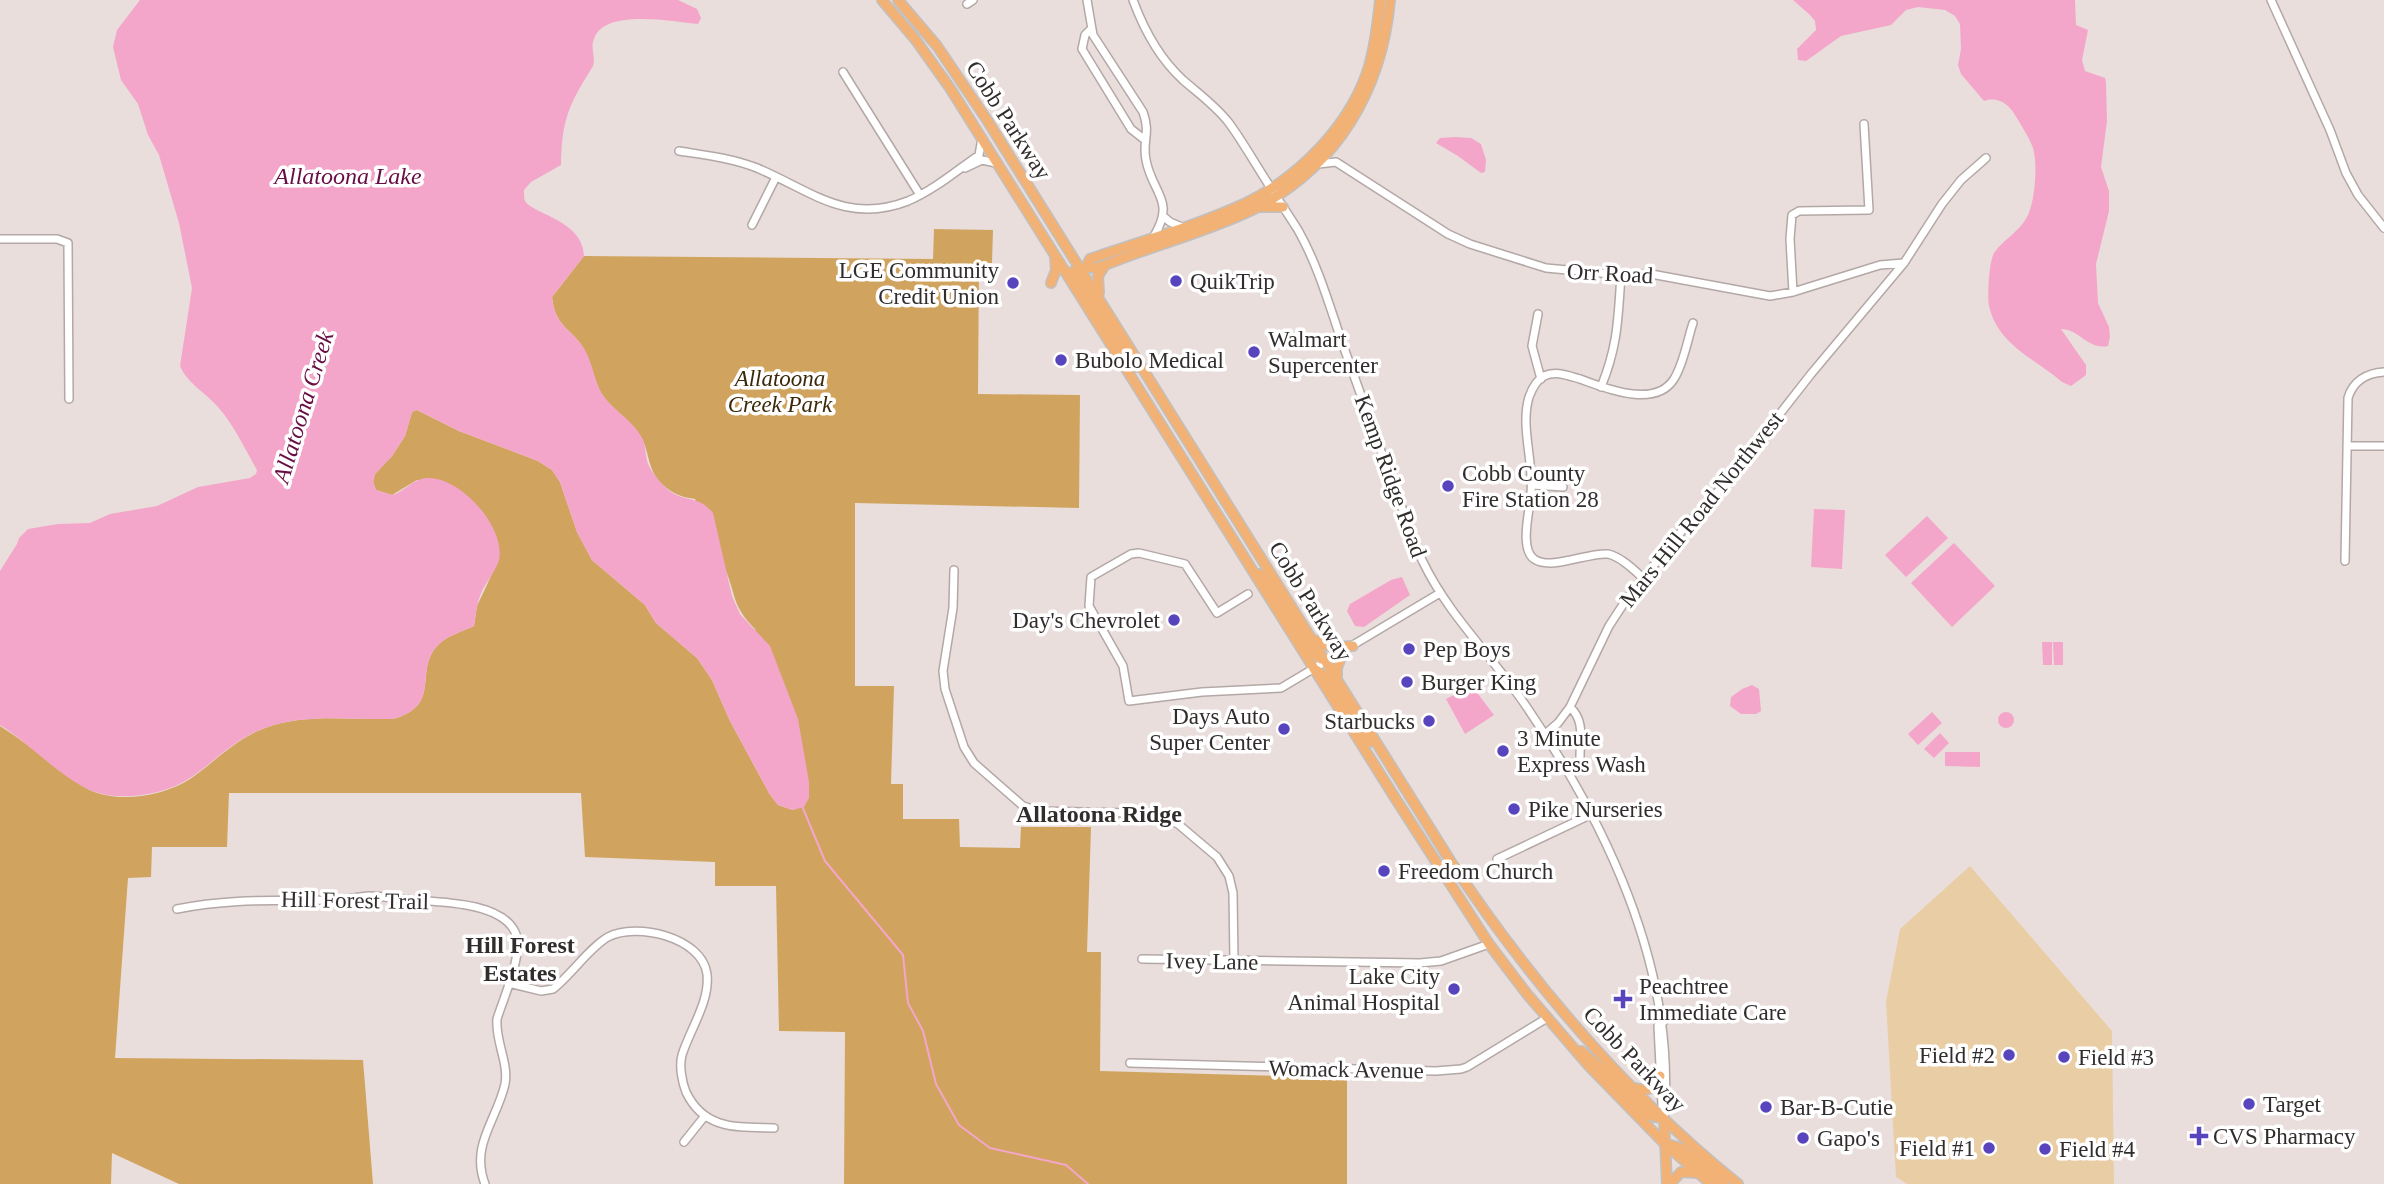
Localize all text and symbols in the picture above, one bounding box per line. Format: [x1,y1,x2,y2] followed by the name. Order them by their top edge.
[961,56,1056,185] street label: Cobb Parkway
[272,163,422,189] water label: Allatoona Lake
[839,258,999,309] place label: LGE Community Credit Union
[1566,259,1654,288] street label: Orr Road
[1190,269,1275,294] place label: QuikTrip
[1168,273,1184,289] marker: QuikTrip
[1005,275,1021,291] marker: LGE Community Credit Union
[1268,327,1378,378] place label: Walmart Supercenter
[267,328,338,488] water label: Allatoona Creek
[1246,344,1262,360] marker: Walmart Supercenter
[1075,348,1224,373] place label: Bubolo Medical
[1053,352,1069,368] marker: Bubolo Medical
[728,366,833,417] park label: Allatoona Creek Park
[1350,391,1432,561] street label: Kemp Ridge Road
[1615,406,1788,612] street label: Mars Hill Road Northwest
[1462,461,1599,512] place label: Cobb County Fire Station 28
[1440,478,1456,494] marker: Cobb County Fire Station 28
[1264,537,1357,666] street label: Cobb Parkway
[1012,608,1161,633] place label: Day's Chevrolet
[1166,612,1182,628] marker: Day's Chevrolet
[1423,637,1511,662] place label: Pep Boys
[1401,641,1417,657] marker: Pep Boys
[1421,670,1537,695] place label: Burger King
[1399,674,1415,690] marker: Burger King
[1149,704,1270,755] place label: Days Auto Super Center
[1324,709,1415,734] place label: Starbucks
[1421,713,1437,729] marker: Starbucks
[1276,721,1292,737] marker: Days Auto Super Center
[1517,726,1646,777] place label: 3 Minute Express Wash
[1495,743,1511,759] marker: 3 Minute Express Wash
[1528,797,1663,822] place label: Pike Nurseries
[1016,801,1182,827] district label: Allatoona Ridge
[1506,801,1522,817] marker: Pike Nurseries
[1398,859,1554,884] place label: Freedom Church
[1376,863,1392,879] marker: Freedom Church
[281,887,429,914] street label: Hill Forest Trail
[465,932,575,986] district label: Hill Forest Estates
[1165,948,1258,975] street label: Ivey Lane
[1287,964,1440,1015] place label: Lake City Animal Hospital
[1639,974,1787,1025] place label: Peachtree Immediate Care
[1446,981,1462,997] marker: Lake City Animal Hospital
[1613,989,1633,1009] marker: Peachtree Immediate Care
[1578,1002,1691,1117] street label: Cobb Parkway
[1919,1043,1995,1068] place label: Field #2
[2078,1045,2154,1070] place label: Field #3
[2001,1047,2017,1063] marker: Field #2
[2056,1049,2072,1065] marker: Field #3
[1268,1056,1424,1083] street label: Womack Avenue
[2263,1092,2322,1117] place label: Target
[1780,1095,1893,1120] place label: Bar-B-Cutie
[2241,1096,2257,1112] marker: Target
[1758,1099,1774,1115] marker: Bar-B-Cutie
[2213,1124,2356,1149] place label: CVS Pharmacy
[1817,1126,1880,1151] place label: Gapo's
[2191,1128,2207,1144] marker: CVS Pharmacy
[1795,1130,1811,1146] marker: Gapo's
[1899,1136,1975,1161] place label: Field #1
[2059,1137,2136,1162] place label: Field #4
[1981,1140,1997,1156] marker: Field #1
[2037,1141,2053,1157] marker: Field #4

